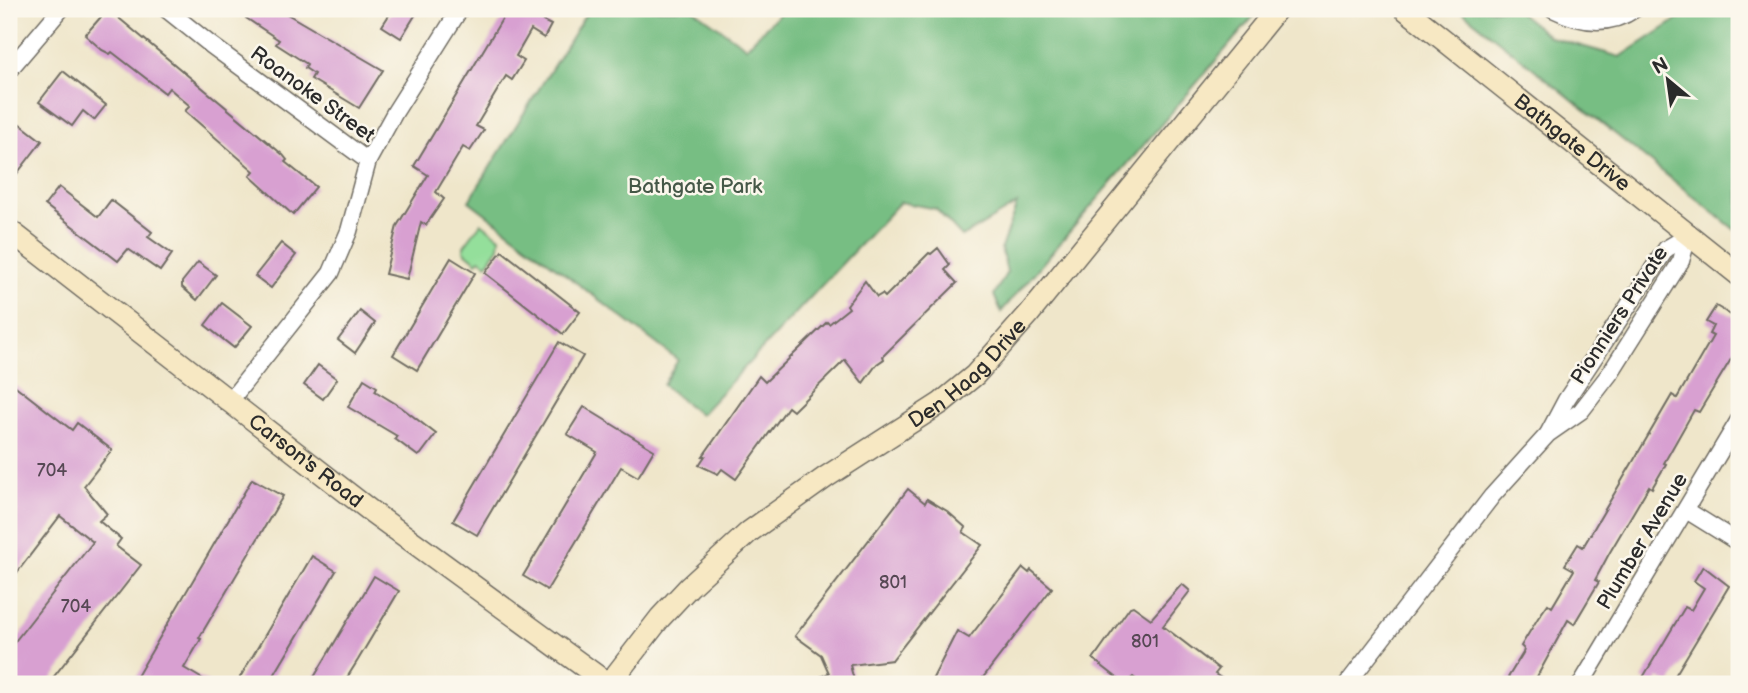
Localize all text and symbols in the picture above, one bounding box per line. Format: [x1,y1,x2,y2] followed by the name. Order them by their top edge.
[246,41,380,148] street label: Roanoke Street
[1632,46,1702,116] north arrow
[1649,53,1672,80] text: N
[1509,89,1635,197] street label: Bathgate Drive
[628,174,763,199] park label: Bathgate Park
[1565,241,1673,389] street label: Pionniers Private
[904,314,1032,434] street label: Den Haag Drive
[243,409,368,513] street label: Carson's Road
[37,460,67,481] house number: 704
[1592,468,1693,614] street label: Plumber Avenue
[879,572,907,593] house number: 801
[61,596,91,617] house number: 704
[1131,631,1159,652] house number: 801

